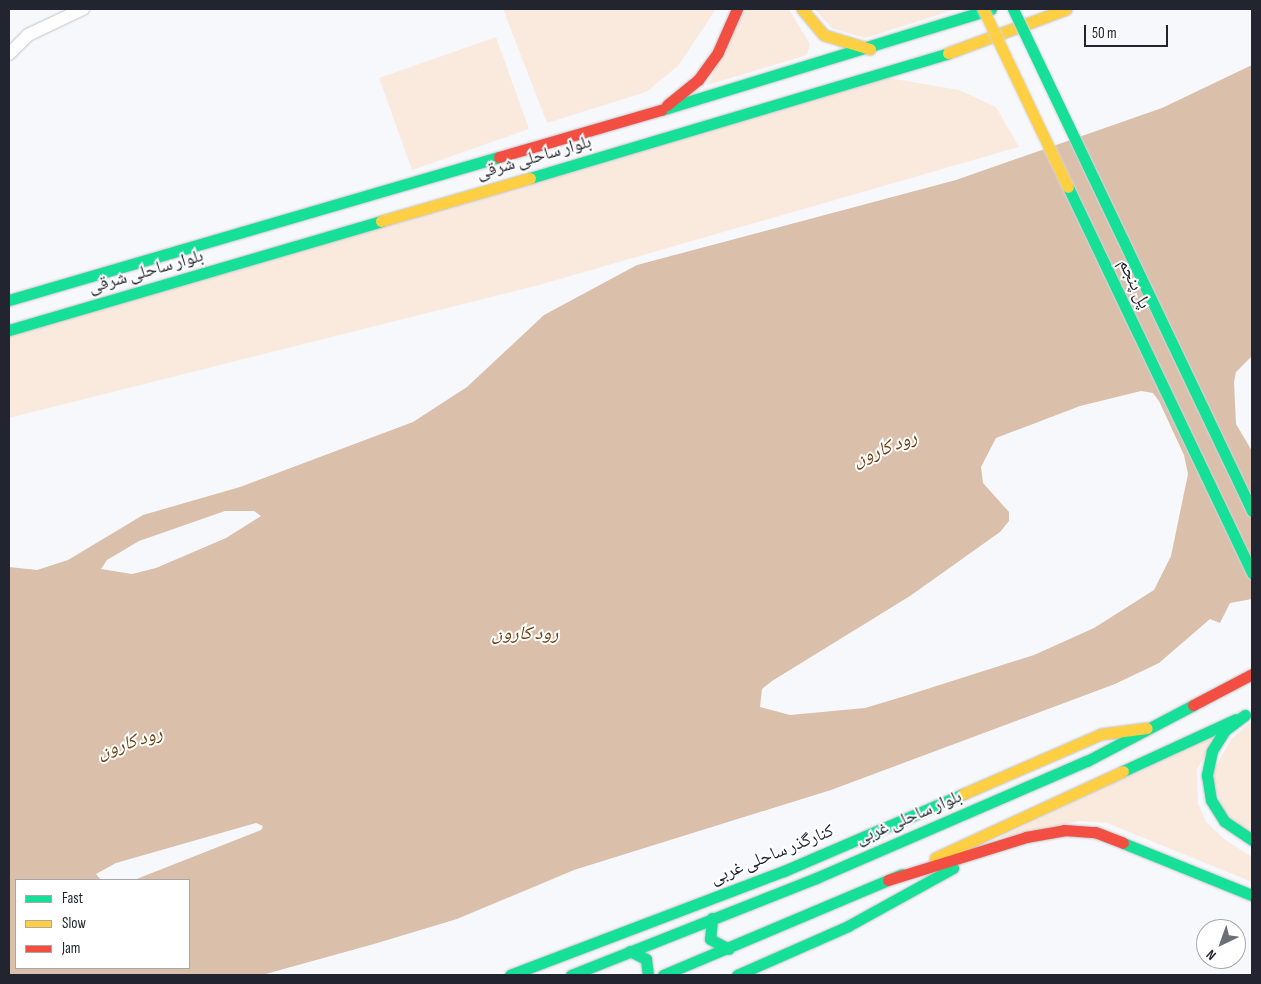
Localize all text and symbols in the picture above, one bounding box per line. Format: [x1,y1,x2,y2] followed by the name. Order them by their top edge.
[1086,15,1170,47] scale bar
[1092,24,1117,43] text: 50 m
[474,131,594,185] street label: بلوار ساحلی شرقی
[86,245,206,299] street label: بلوار ساحلی شرقی
[1113,256,1155,312] street label: پل پنجم
[850,426,920,472] water label: رود کارون
[491,623,559,645] water label: رود کارون
[95,722,165,764] water label: رود کارون
[853,786,965,850] street label: بلوار ساحلی غربی
[707,820,837,890] street label: کنارگذر ساحلی غربی
[15,879,190,969] legend
[62,889,83,908] text: Fast
[62,914,86,933] text: Slow
[1196,919,1246,969] north arrow
[62,939,80,958] text: Jam
[1203,946,1220,964] text: N

